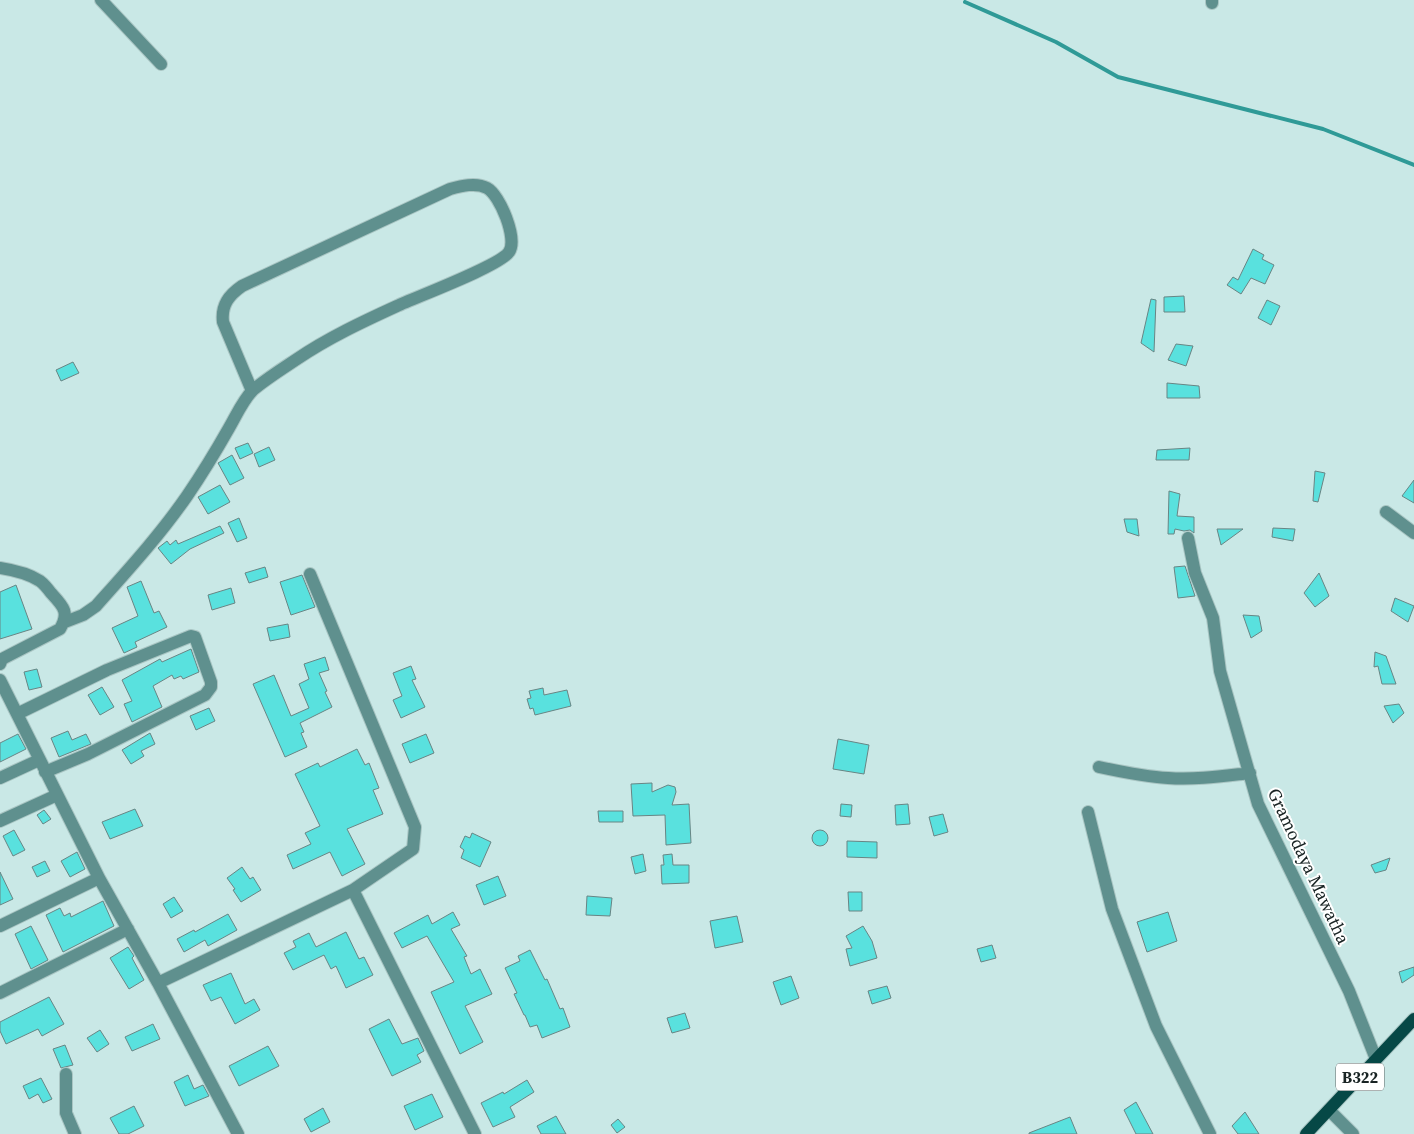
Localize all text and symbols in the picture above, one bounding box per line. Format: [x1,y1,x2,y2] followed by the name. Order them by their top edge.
[1262,784,1356,949] street label: Gramodaya Mawatha
[1336,1064,1384,1090] road number: B322

